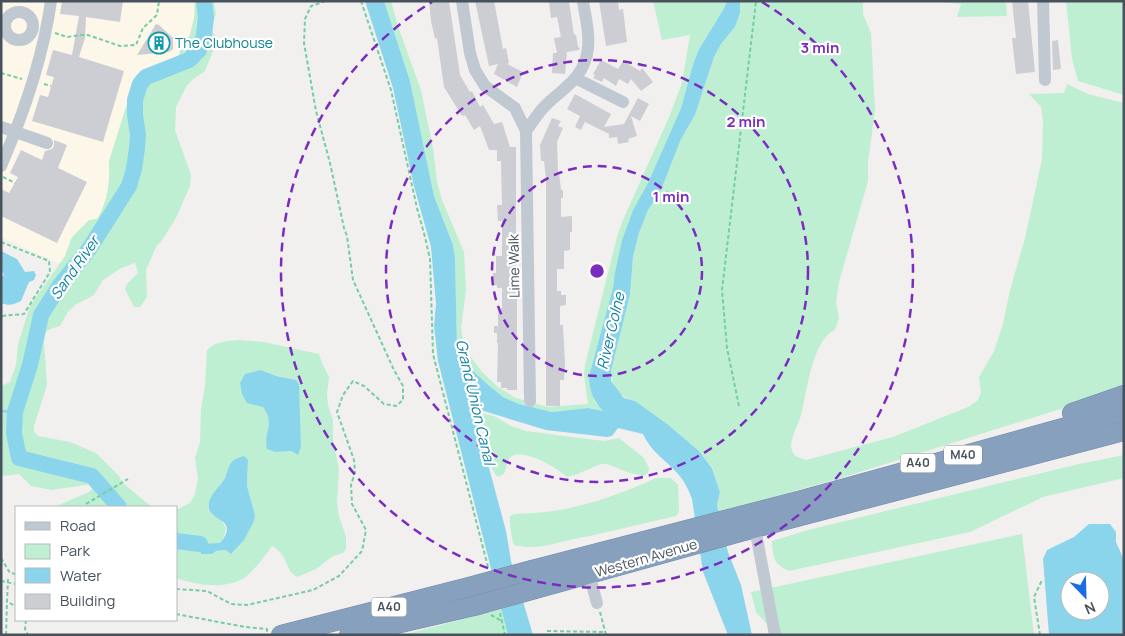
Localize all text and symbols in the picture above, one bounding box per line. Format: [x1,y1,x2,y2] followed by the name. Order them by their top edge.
[147,31,171,55] building icon: The Clubhouse
[175,33,273,52] place label: The Clubhouse
[801,37,839,58] text: 3 min
[726,111,766,132] text: 2 min
[653,186,689,207] text: 1 min
[45,230,106,304] water label: Sand River
[503,233,524,298] street label: Lime Walk
[588,262,606,280] centre of rings
[591,289,630,371] water label: River Colne
[451,337,501,469] water label: Grand Union Canal
[944,446,982,464] road number: M40
[900,453,936,472] road number: A40
[15,506,178,621] legend
[60,515,96,536] text: Road
[593,534,699,581] street label: Western Avenue
[60,540,90,561] text: Park
[60,565,102,586] text: Water
[1060,571,1110,621] north arrow
[60,590,115,611] text: Building
[372,598,406,616] road number: A40
[1082,598,1099,619] text: N

